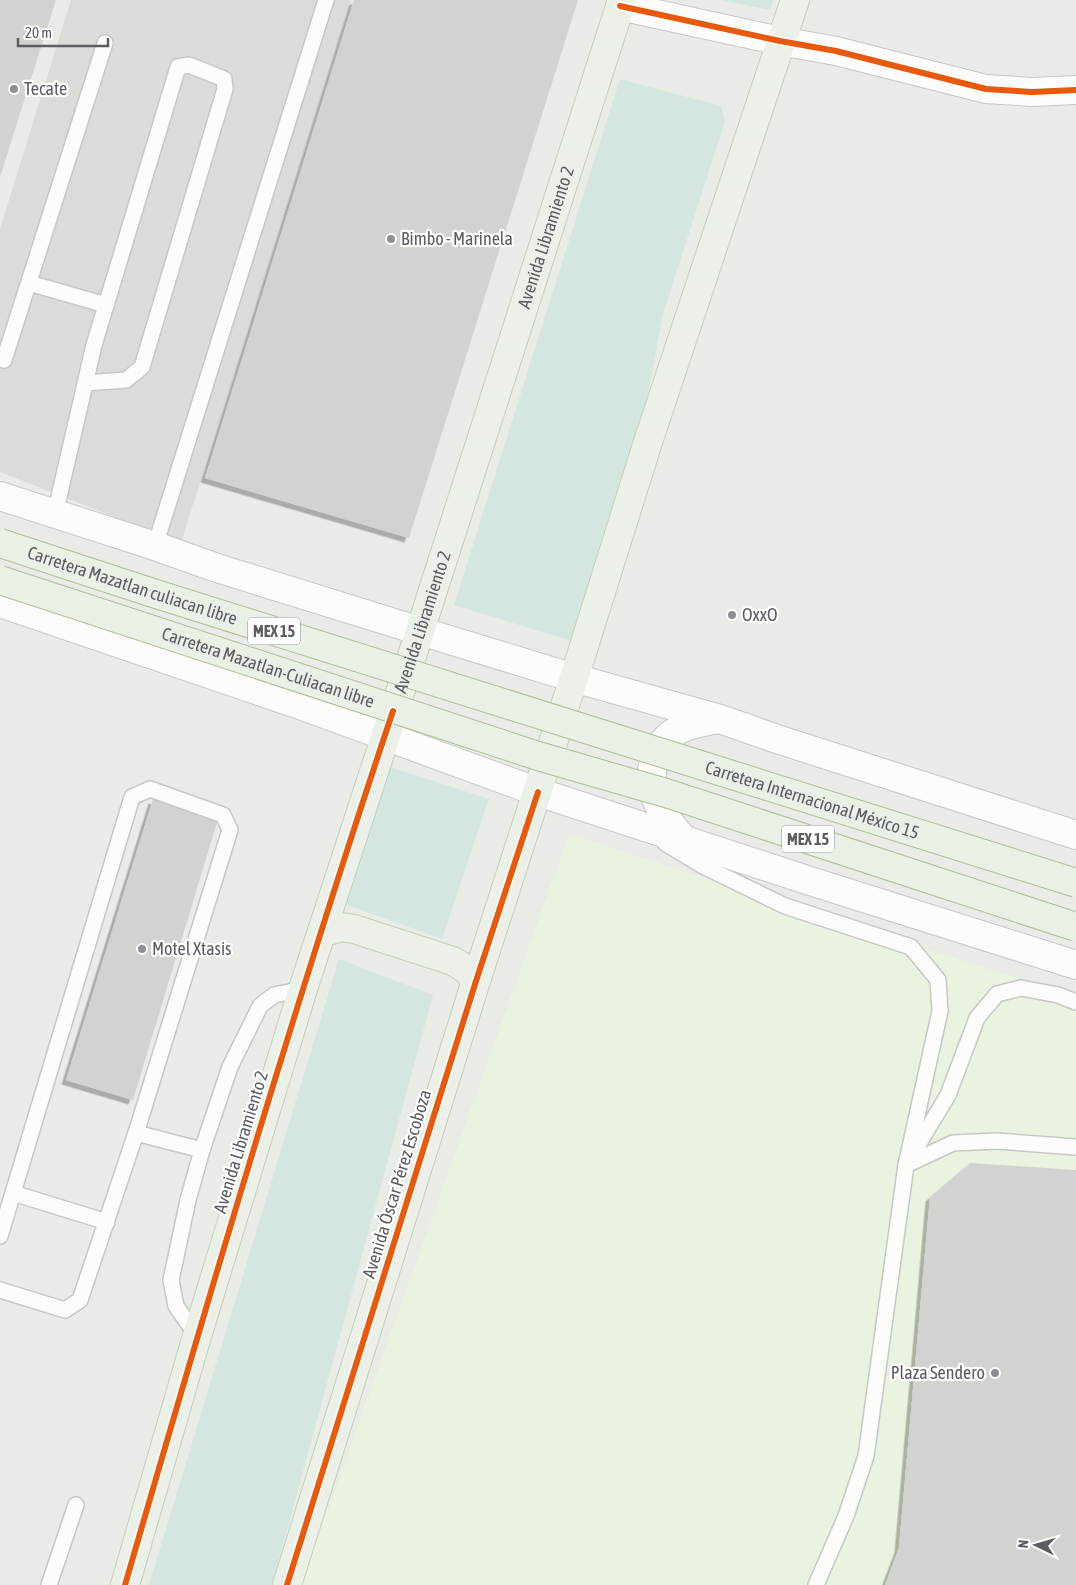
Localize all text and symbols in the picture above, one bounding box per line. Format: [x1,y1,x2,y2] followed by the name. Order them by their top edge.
[18,15,108,47] scale bar
[25,24,52,41] text: 20 m
[24,78,67,99] place label: Tecate
[8,83,20,95] marker: Tecate
[513,164,578,311] street label: Avenida Libramiento 2
[401,228,513,249] place label: Bimbo - Marinela
[385,233,397,245] marker: Bimbo - Marinela
[25,542,240,629] street label: Carretera Mazatlan culiacan libre
[389,548,455,696] street label: Avenida Libramiento 2
[742,604,778,625] place label: OxxO
[726,609,738,621] marker: OxxO
[248,618,300,644] road number: MEX 15
[159,623,377,712] street label: Carretera Mazatlan-Culiacan libre
[703,756,922,843] street label: Carretera Internacional México 15
[782,826,834,852] road number: MEX 15
[152,938,231,959] place label: Motel Xtasis
[136,943,148,955] marker: Motel Xtasis
[209,1068,272,1216] street label: Avenida Libramiento 2
[358,1087,435,1281] street label: Avenida Óscar Pérez Escoboza
[891,1362,985,1383] place label: Plaza Sendero
[989,1367,1001,1379] marker: Plaza Sendero
[1011,1520,1061,1570] north arrow
[1015,1539,1031,1549] text: N

